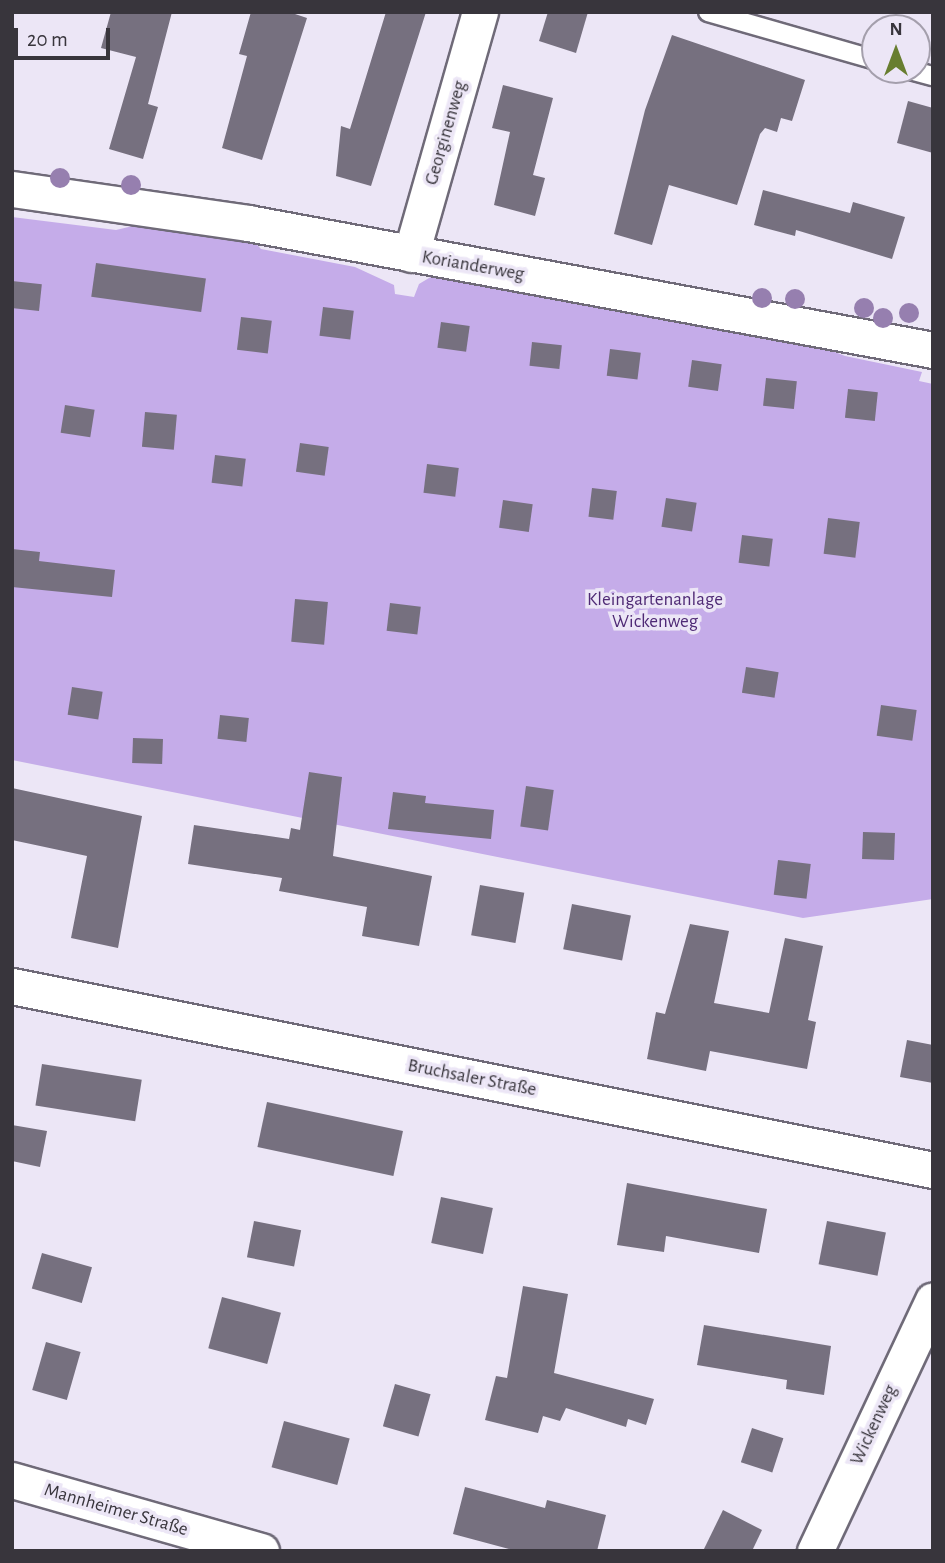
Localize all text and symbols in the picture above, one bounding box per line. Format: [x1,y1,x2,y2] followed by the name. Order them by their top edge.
[18,14,114,58] scale bar
[861,14,931,84] north arrow
[889,20,903,39] text: N
[27,29,68,50] text: 20 m
[420,78,472,188] street label: Georginenweg
[420,246,526,286] street label: Korianderweg
[587,589,723,633] park label: Kleingartenanlage Wickenweg
[406,1054,538,1102] street label: Bruchsaler Straße
[846,1381,902,1469] street label: Wickenweg
[42,1479,190,1541] street label: Mannheimer Straße

